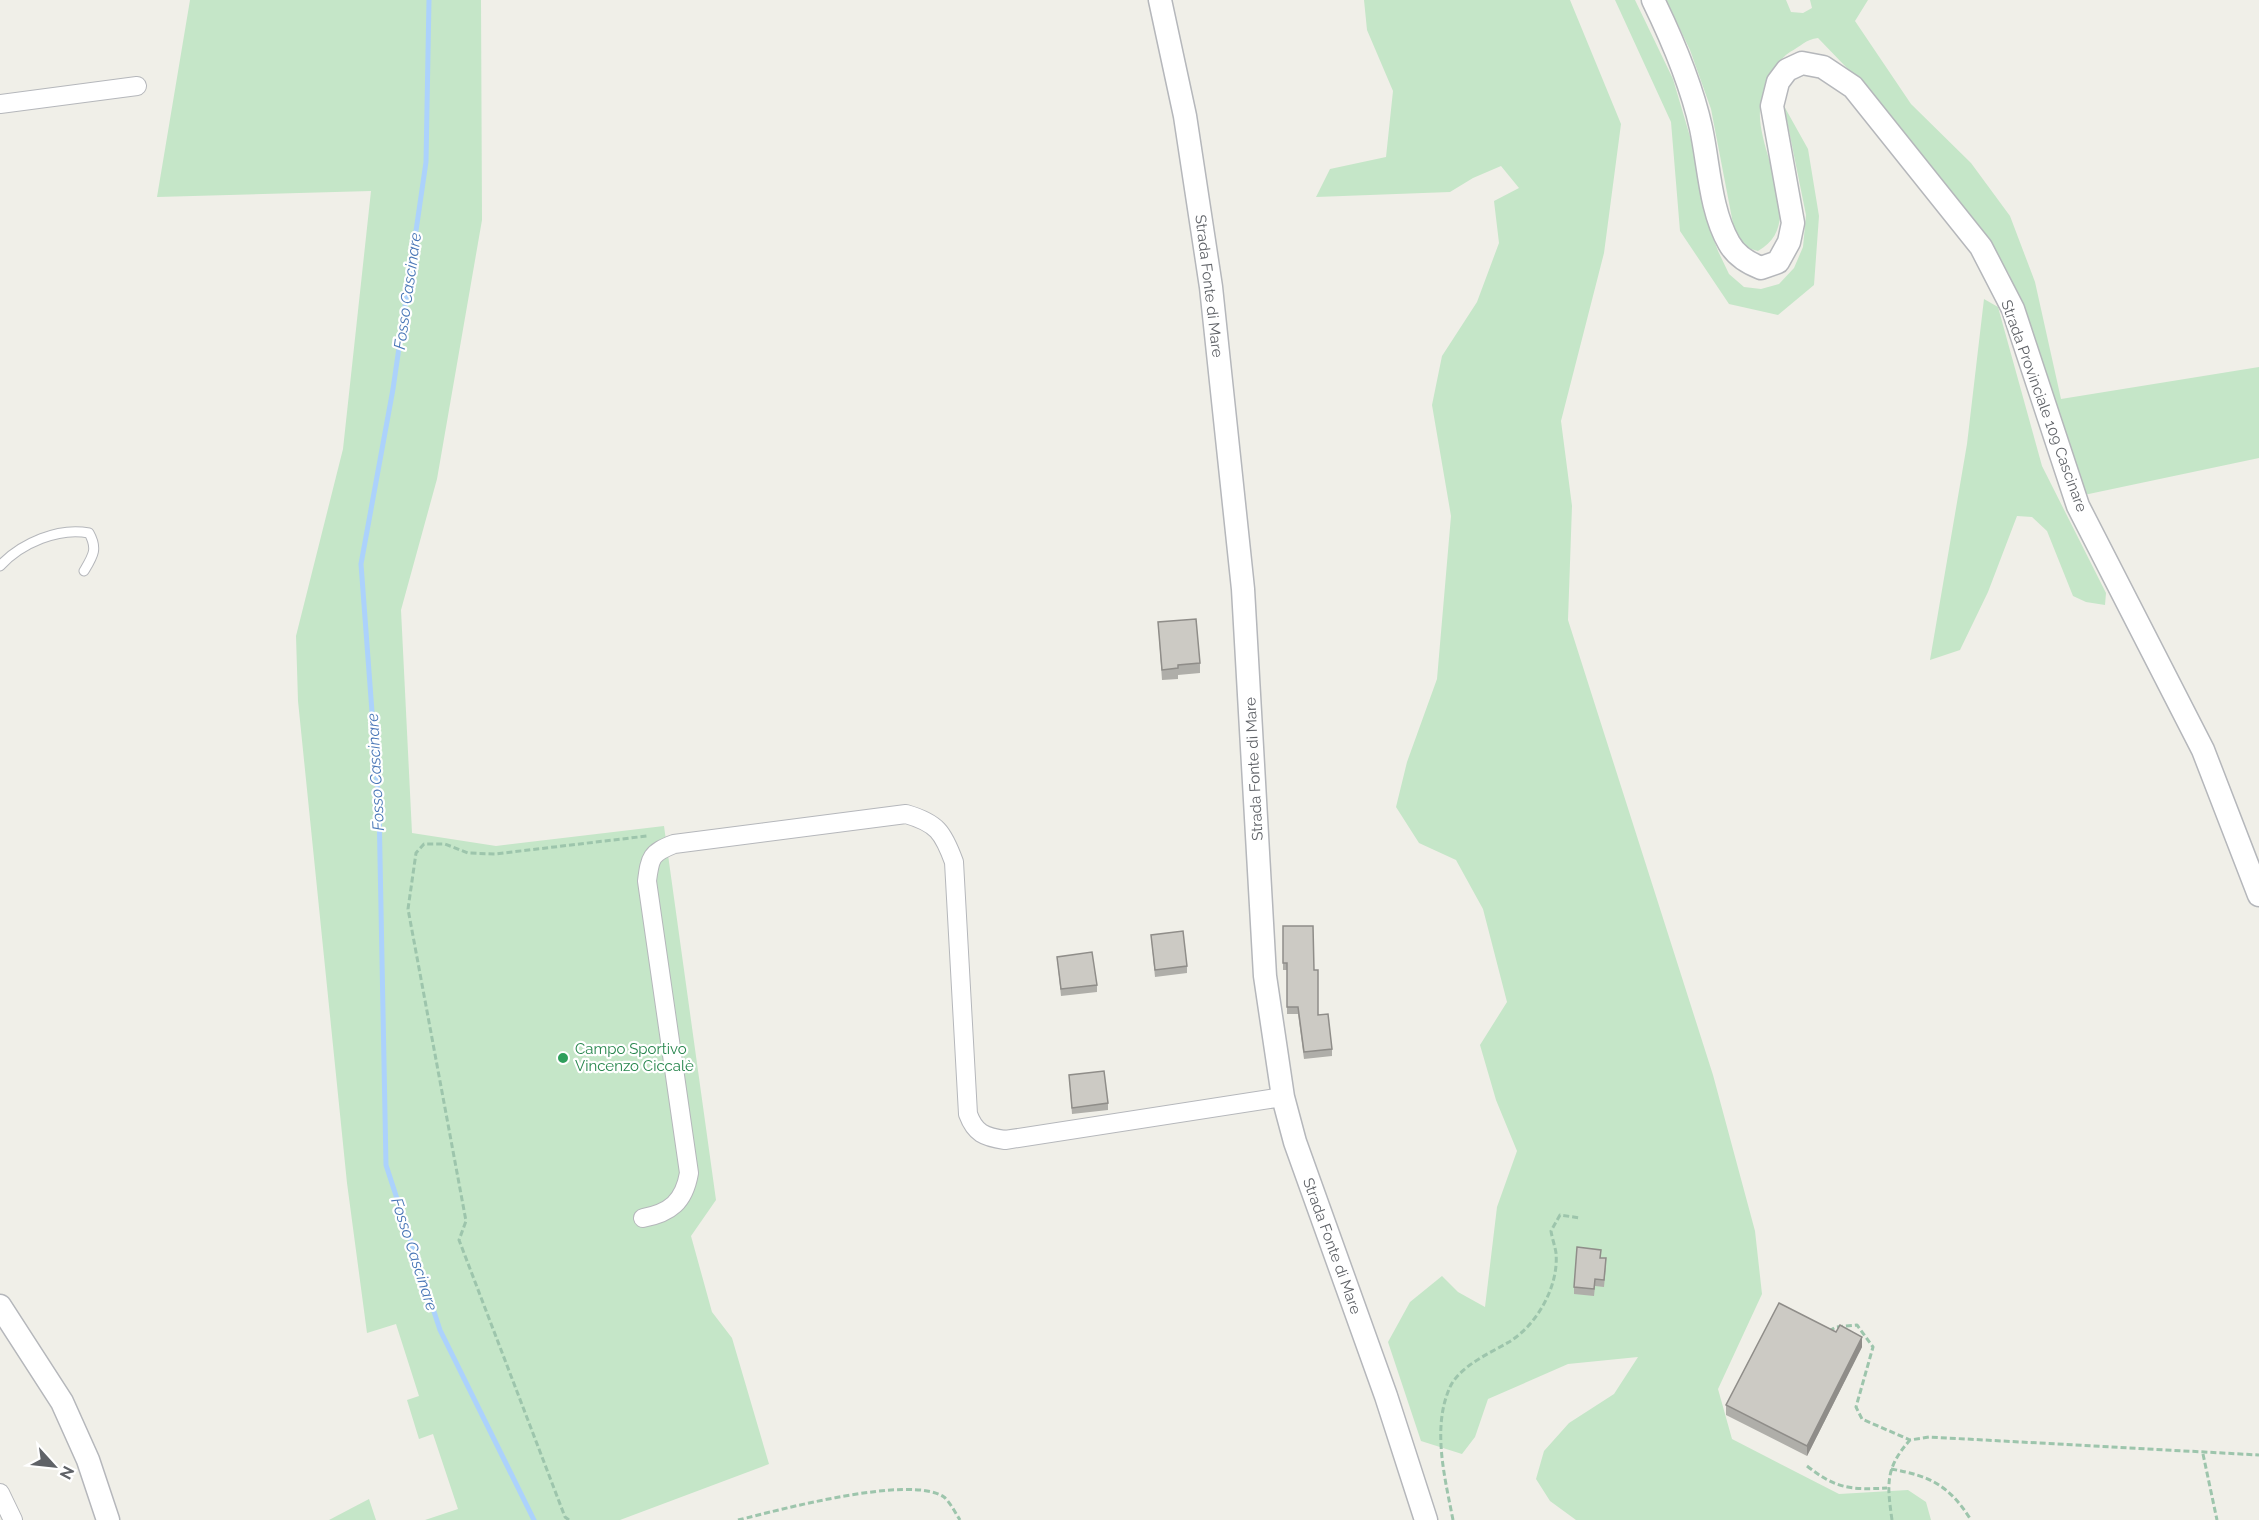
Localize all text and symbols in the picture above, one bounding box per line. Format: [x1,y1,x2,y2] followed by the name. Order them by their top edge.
[1191,214,1227,359] street label: Strada Fonte di Mare
[390,231,425,351] water label: Fosso Cascinare
[1997,298,2091,515] street label: Strada Provinciale 109 Cascinare
[1241,697,1267,841] street label: Strada Fonte di Mare
[363,712,388,831] water label: Fosso Cascinare
[575,1040,694,1075] place label: Campo Sportivo Vincenzo Ciccalè
[556,1051,570,1065] marker: Campo Sportivo Vincenzo Ciccalè
[1299,1175,1365,1317] street label: Strada Fonte di Mare
[387,1195,442,1313] water label: Fosso Cascinare
[24,1436,84,1496] north arrow
[56,1463,78,1482] text: N

